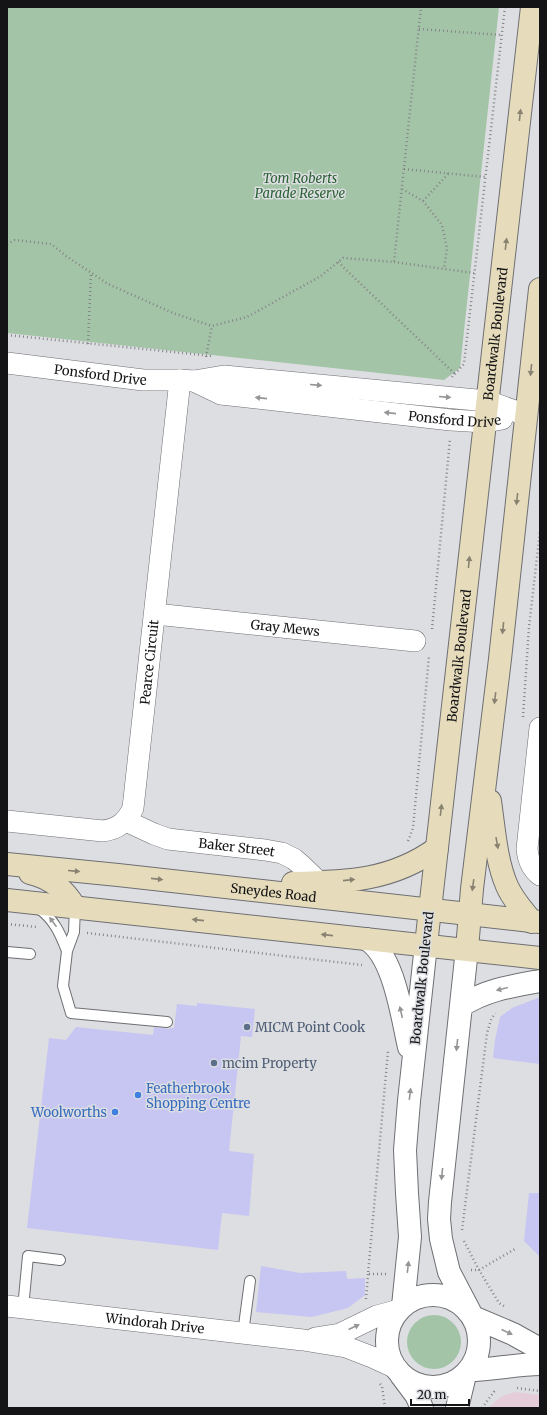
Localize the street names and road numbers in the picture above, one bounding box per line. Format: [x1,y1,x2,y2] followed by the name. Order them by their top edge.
[479,266,511,401] street label: Boardwalk Boulevard
[53,360,147,389] street label: Ponsford Drive
[407,407,503,431] street label: Ponsford Drive
[443,588,475,723] street label: Boardwalk Boulevard
[250,615,321,640] street label: Gray Mews
[136,619,162,706] street label: Pearce Circuit
[198,834,276,860] street label: Baker Street
[230,879,317,906] street label: Sneydes Road
[407,911,437,1045] street label: Boardwalk Boulevard
[104,1309,206,1337] street label: Windorah Drive

